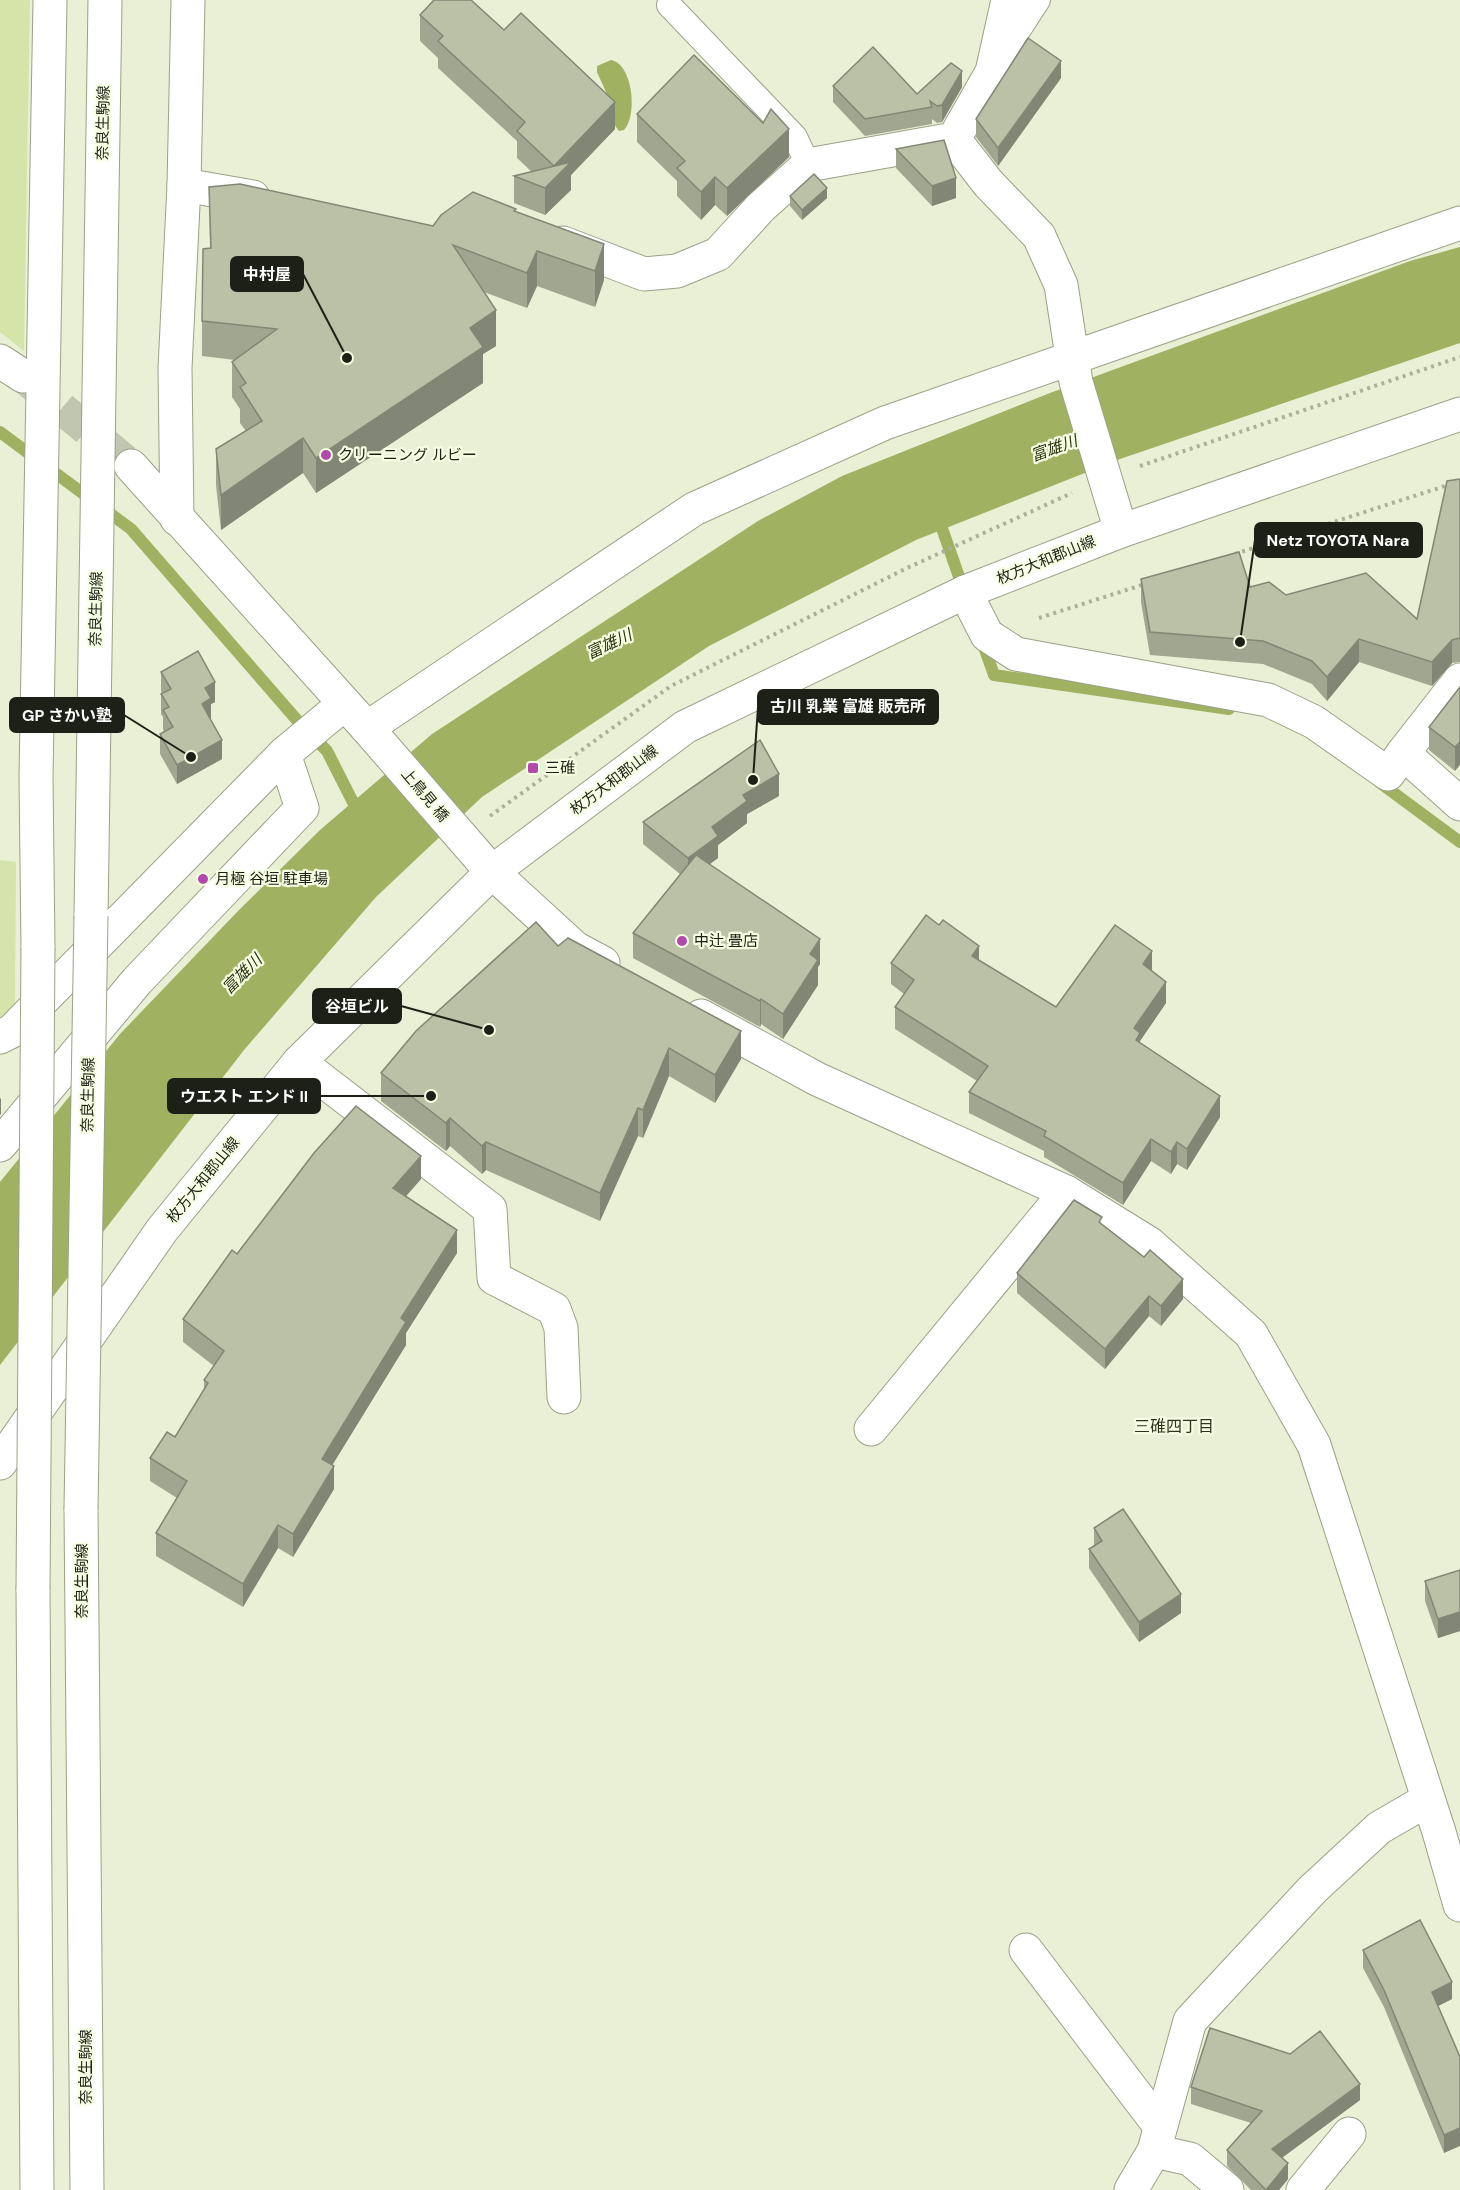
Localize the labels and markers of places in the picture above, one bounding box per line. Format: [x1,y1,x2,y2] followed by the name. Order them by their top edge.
[231,257,303,291] callout: 中村屋
[338,445,477,465] place label: クリーニング ルビー
[319,448,333,462] marker: クリーニング ルビー
[1255,523,1422,557] callout: Netz TOYOTA Nara
[758,690,938,724] callout: 古川 乳業 富雄 販売所
[10,698,124,732] callout: GP さかい塾
[545,758,575,778] place label: 三碓
[526,761,540,775] marker: 三碓
[215,869,328,889] place label: 月極 谷垣 駐車場
[196,872,210,886] marker: 月極 谷垣 駐車場
[694,931,758,951] place label: 中辻 畳店
[675,934,689,948] marker: 中辻 畳店
[313,989,401,1023] callout: 谷垣ビル
[168,1079,320,1113] callout: ウエスト エンド II

